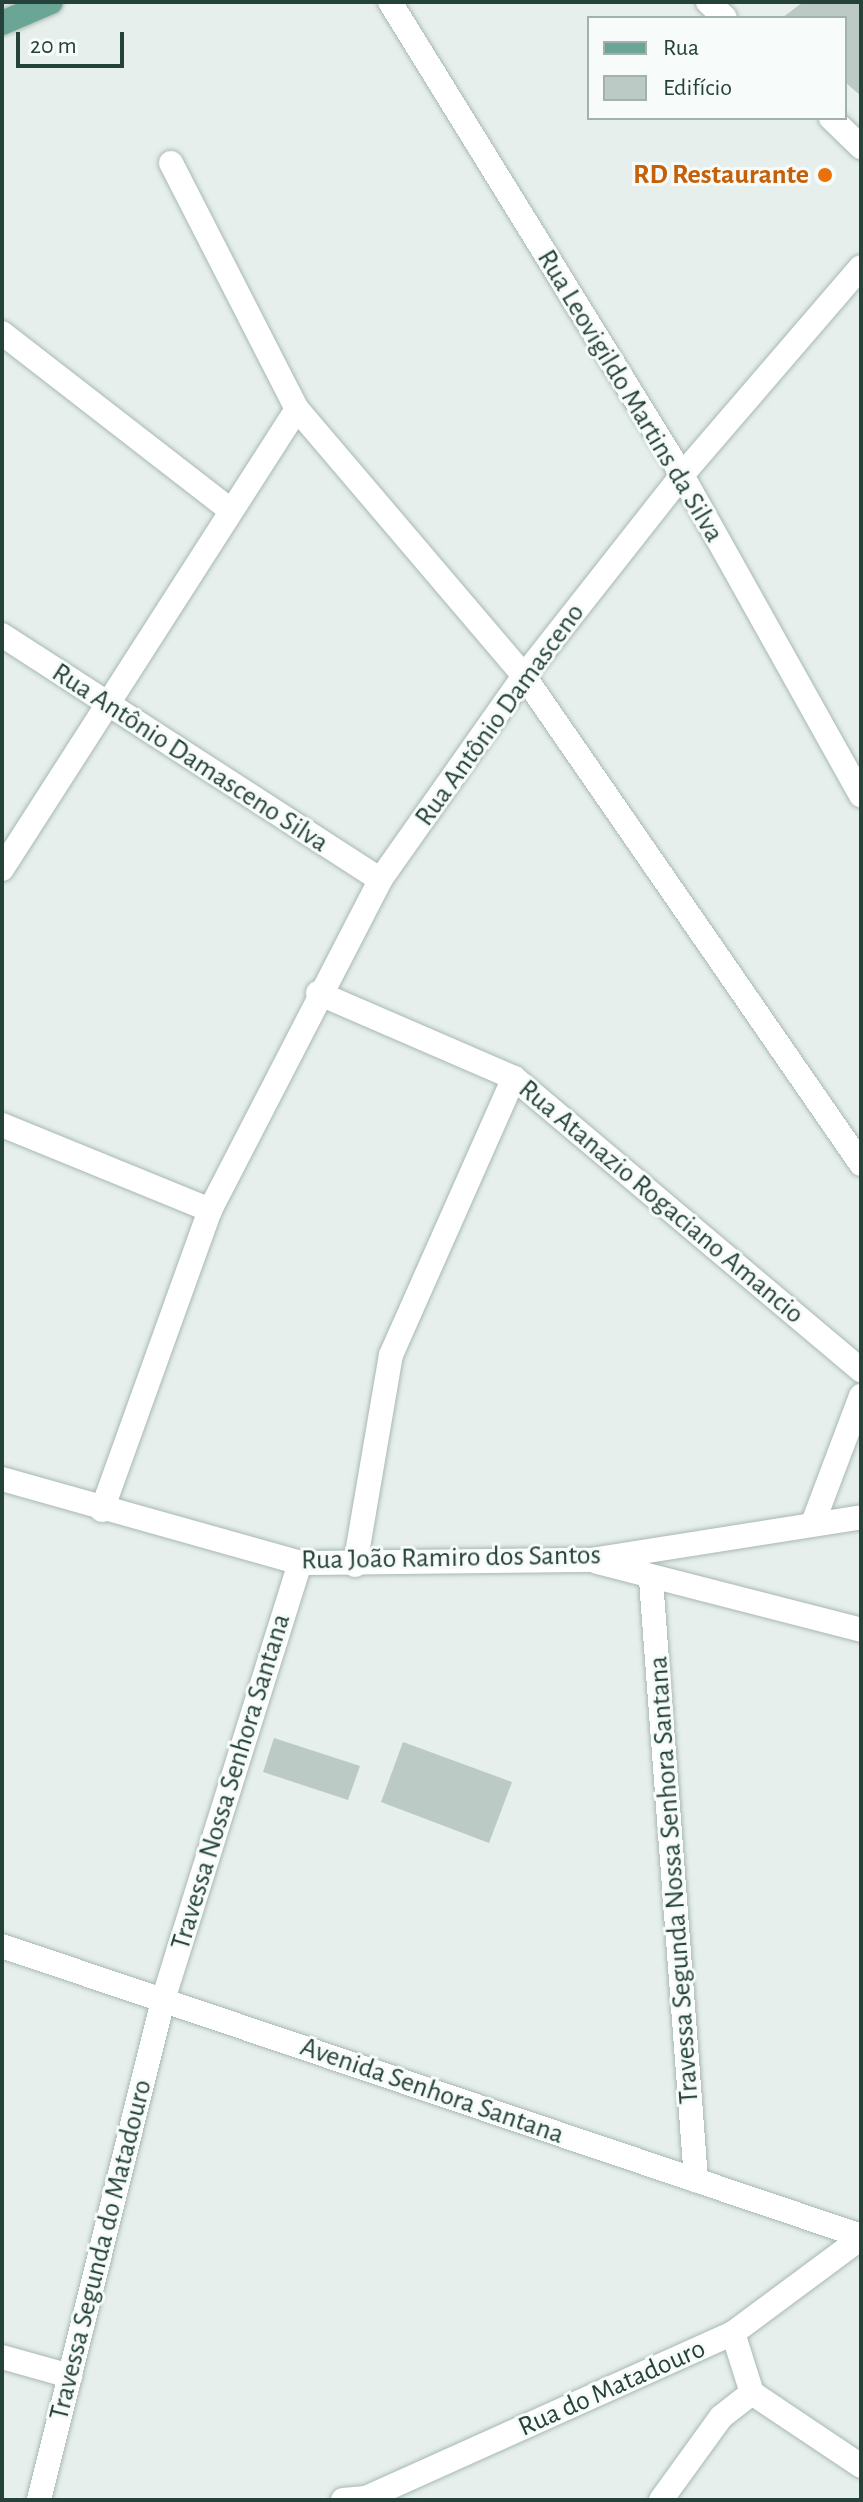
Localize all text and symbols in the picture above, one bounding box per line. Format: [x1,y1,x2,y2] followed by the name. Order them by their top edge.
[20,16,128,66] scale bar
[587,16,847,120] legend
[30,34,77,58] text: 20 m
[663,36,699,60] text: Rua
[663,76,732,100] text: Edifício
[633,158,809,192] place label: RD Restaurante
[816,166,834,184] marker: RD Restaurante
[529,244,731,548] street label: Rua Leovigildo Martins da Silva
[408,597,592,833] street label: Rua Antônio Damasceno
[45,656,335,860] street label: Rua Antônio Damasceno Silva
[511,1073,811,1331] street label: Rua Atanazio Rogaciano Amancio
[301,1539,601,1577] street label: Rua João Ramiro dos Santos
[164,1610,298,1954] street label: Travessa Nossa Senhora Santana
[642,1655,706,2105] street label: Travessa Segunda Nossa Senhora Santana
[296,2030,568,2152] street label: Avenida Senhora Santana
[42,2076,160,2424] street label: Travessa Segunda do Matadouro
[513,2332,711,2444] street label: Rua do Matadouro

